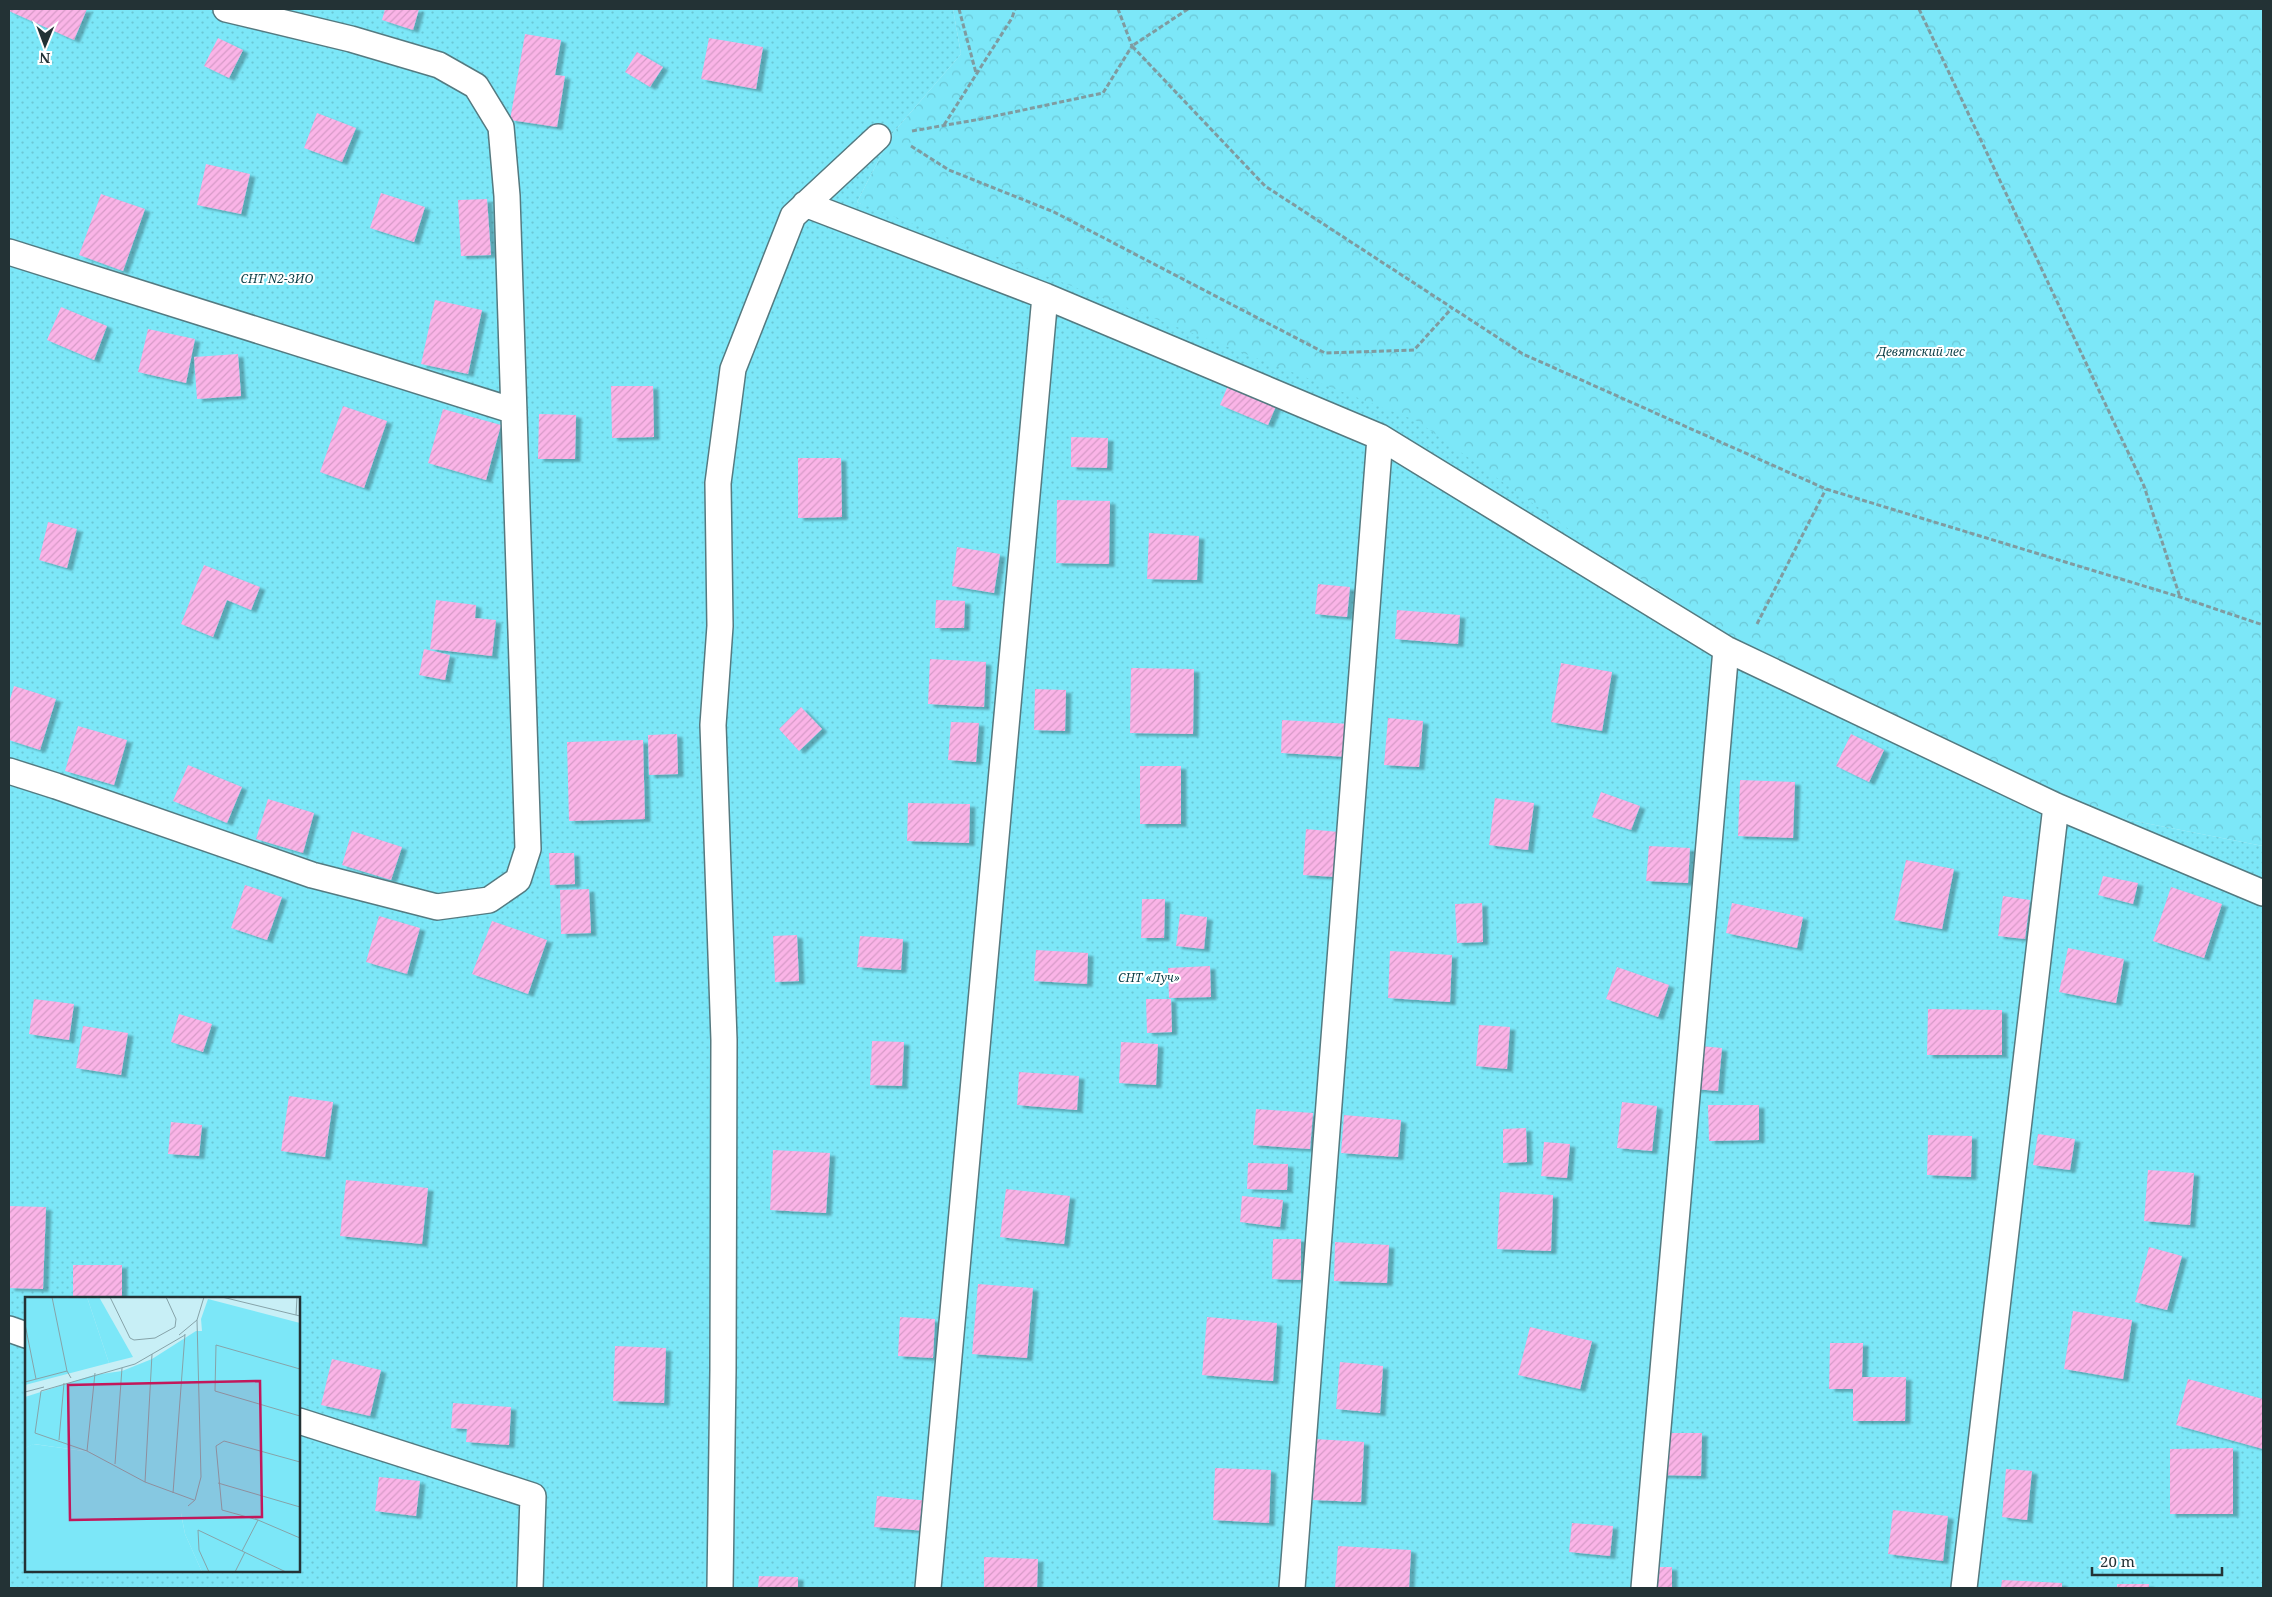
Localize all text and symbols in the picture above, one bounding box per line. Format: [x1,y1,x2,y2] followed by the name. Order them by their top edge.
[20,20,70,70] north arrow
[39,49,50,68] text: N
[241,270,314,287] park label: СНТ N2-ЗИО
[1875,343,1965,360] park label: Девятский лес
[1118,969,1180,986] park label: СНТ «Луч»
[25,1297,300,1572] inset map
[2092,1544,2222,1576] scale bar
[2100,1551,2135,1571] text: 20 m

